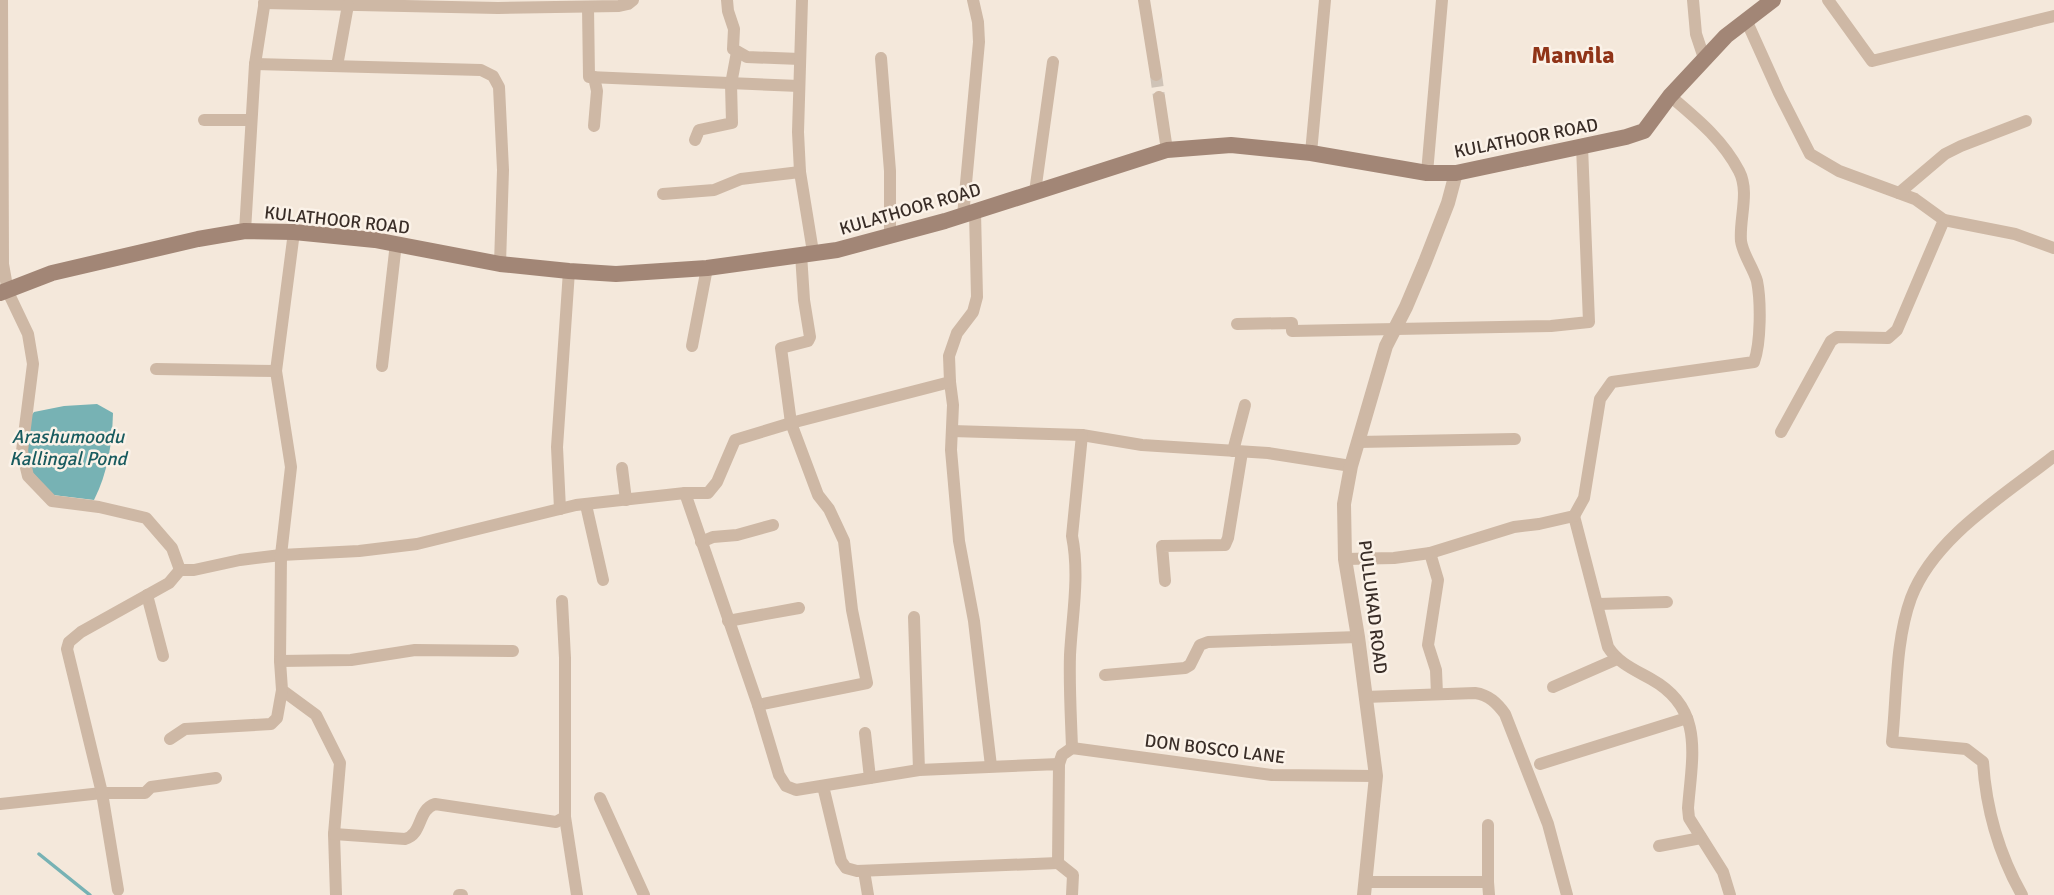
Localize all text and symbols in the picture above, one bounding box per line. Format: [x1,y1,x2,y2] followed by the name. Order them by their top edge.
[1531,40,1615,70] district label: Manvila
[1452,113,1600,163] street label: KULATHOOR ROAD
[837,178,983,240] street label: KULATHOOR ROAD
[263,201,411,239] street label: KULATHOOR ROAD
[9,425,129,471] water label: Arashumoodu Kallingal Pond
[1354,539,1392,675] street label: PULLUKAD ROAD
[1143,729,1287,769] street label: DON BOSCO LANE

